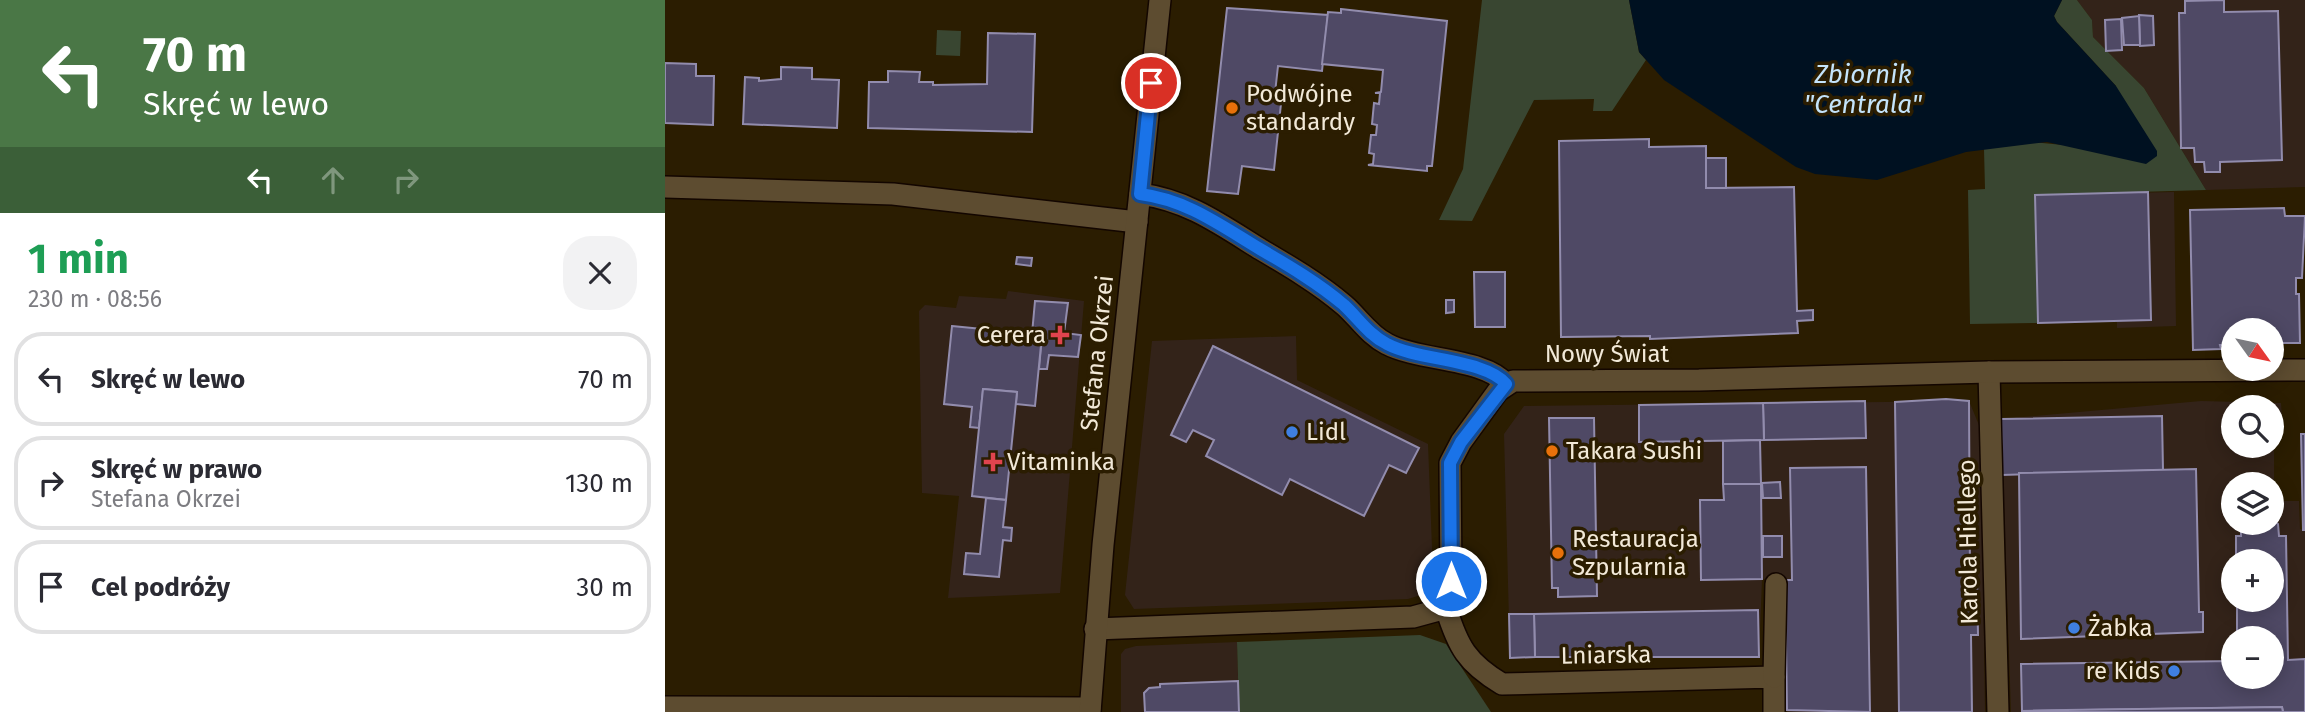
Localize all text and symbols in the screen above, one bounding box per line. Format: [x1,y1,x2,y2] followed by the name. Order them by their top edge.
[143,25,247,84] text: 70 m
[28,28,119,119] icon: left
[1121,53,1181,113] pin
[1804,59,1923,120] water label: Zbiornik "Centrala"
[1132,64,1170,102] icon: arrive
[1246,80,1355,136] place label: Podwójne standardy
[143,85,329,123] text: Skręć w lewo
[1224,100,1240,116] marker: Podwójne standardy
[241,161,279,199] icon: left
[314,161,352,199] icon: ahead
[387,161,425,199] icon: right
[28,234,129,284] text: 1 min
[563,236,637,310] button: close
[1075,274,1119,432] street label: Stefana Okrzei
[28,285,162,313] text: 230 m · 08:56
[2221,318,2284,382] north arrow
[2221,318,2284,689] map controls
[977,321,1046,349] place label: Cerera
[1052,327,1068,343] marker: Cerera
[1545,339,1670,368] street label: Nowy Świat
[32,360,70,398] icon: left
[91,364,245,395] text: Skręć w lewo
[578,364,633,395] text: 70 m
[2221,395,2284,458] button: search
[1306,418,1346,446] place label: Lidl
[1284,424,1300,440] marker: Lidl
[1566,437,1702,465] place label: Takara Sushi
[1544,443,1560,459] marker: Takara Sushi
[1007,448,1115,476] place label: Vitaminka
[91,454,262,485] text: Skręć w prawo
[985,454,1001,470] marker: Vitaminka
[1953,459,1983,625] street label: Karola Hiellego
[32,464,70,502] icon: right
[565,468,633,499] text: 130 m
[2221,472,2284,535] button: layers
[91,485,241,513] text: Stefana Okrzei
[1572,525,1699,581] place label: Restauracja Szpularnia
[1414,544,1488,618] position arrow
[1550,545,1566,561] marker: Restauracja Szpularnia
[2221,549,2284,612] button: +
[32,568,70,606] icon: arrive
[91,572,230,603] text: Cel podróży
[576,572,633,603] text: 30 m
[2088,614,2152,642] place label: Żabka
[2066,620,2082,636] marker: Żabka
[2221,626,2284,689] button: −
[1560,640,1652,670] street label: Lniarska
[2086,657,2160,685] place label: re Kids
[2166,663,2182,679] marker: re Kids

